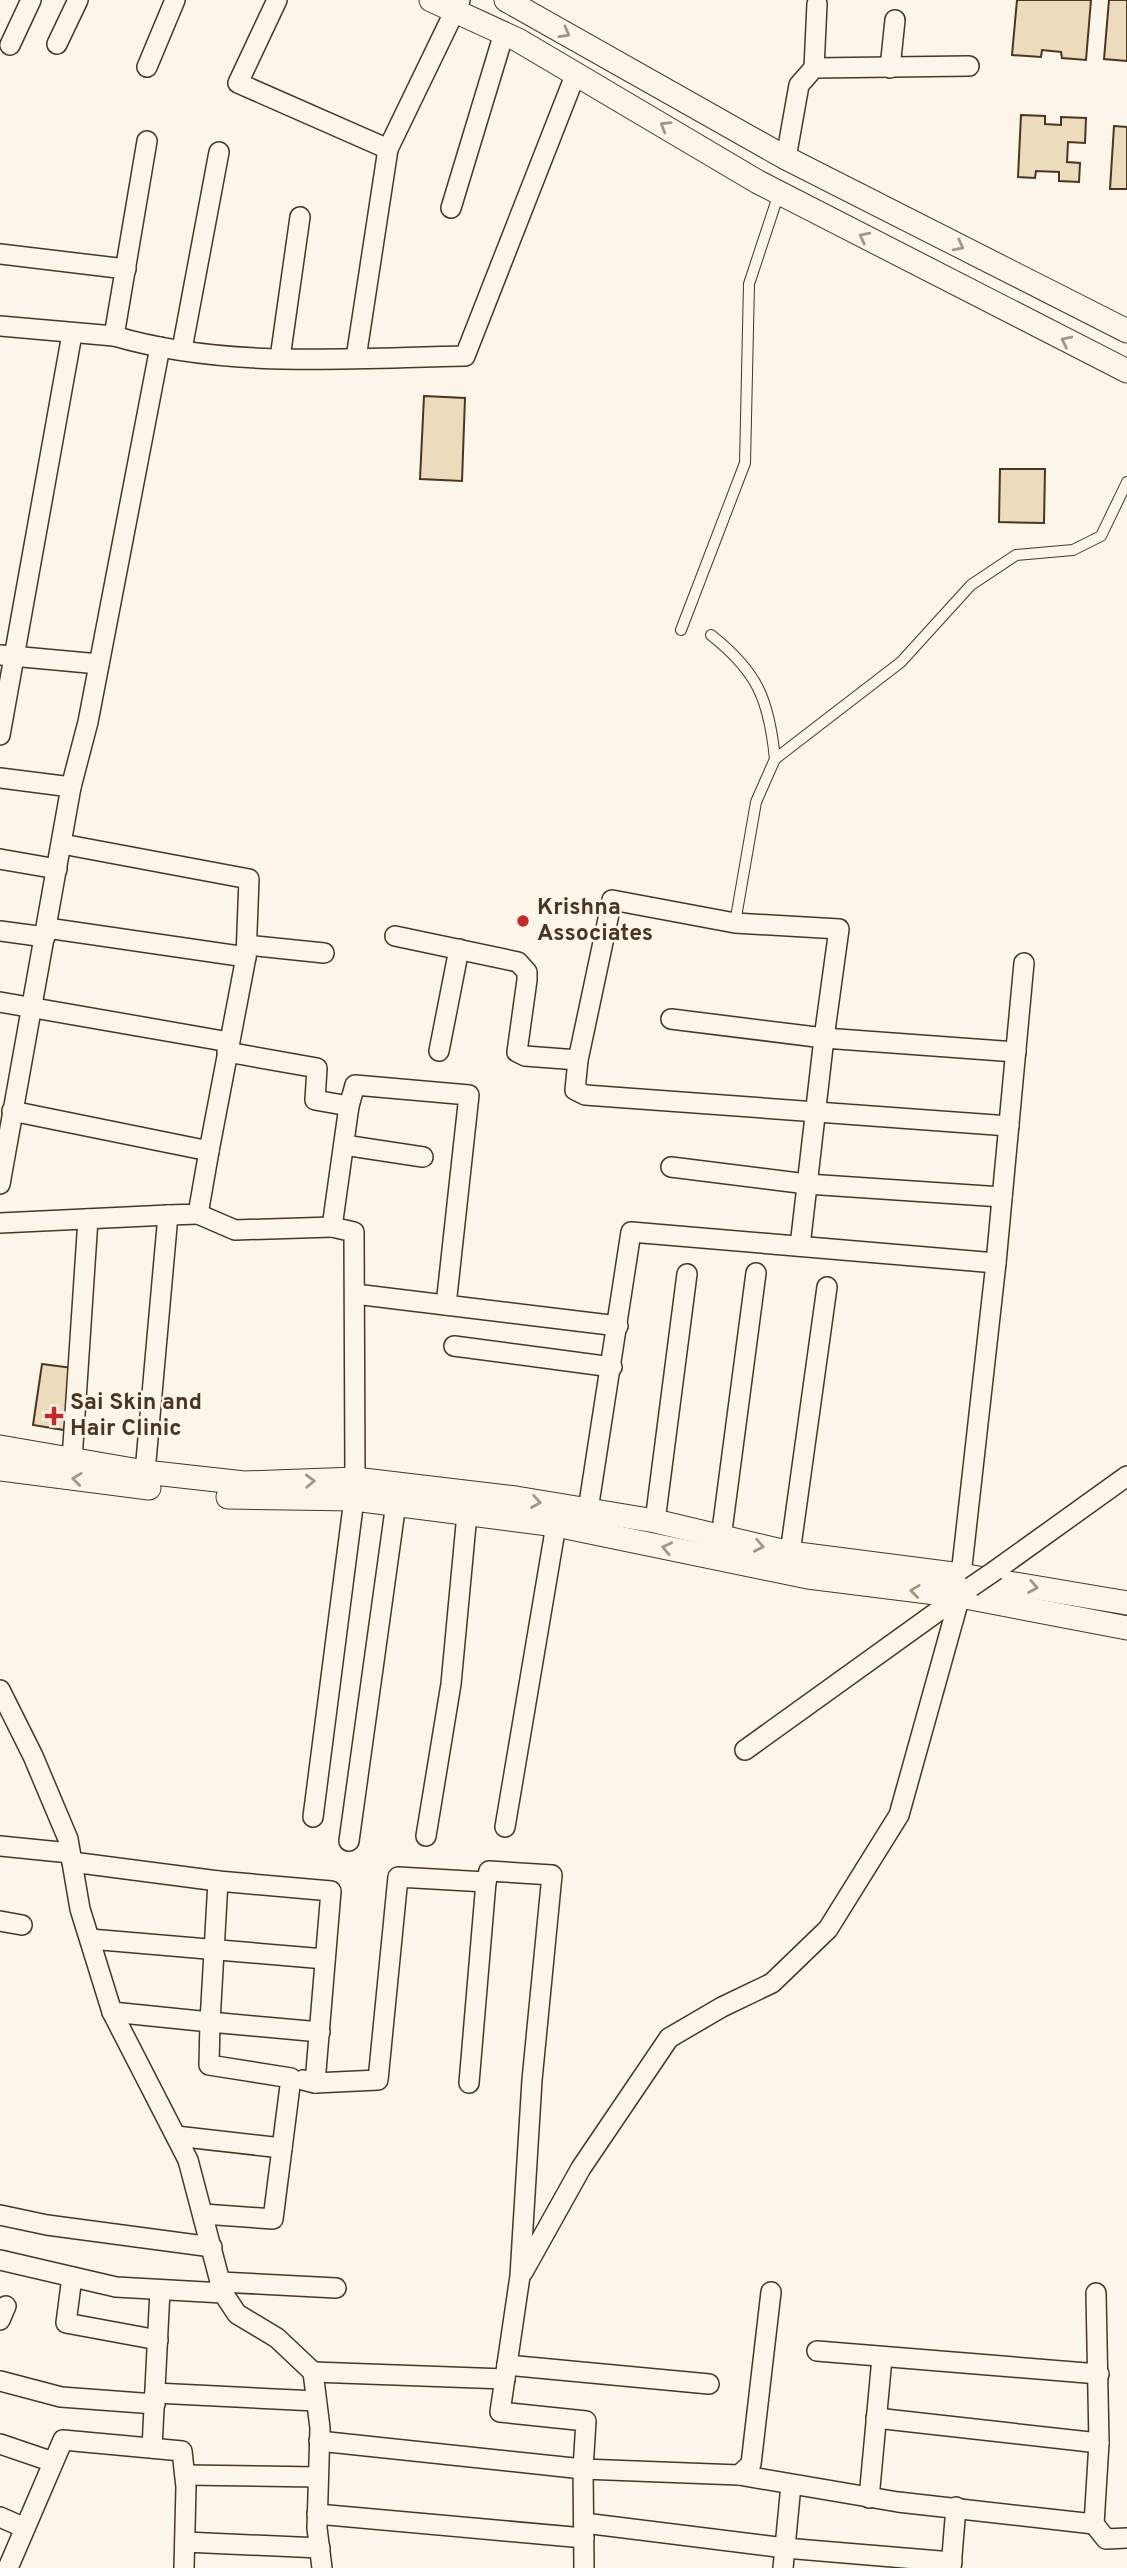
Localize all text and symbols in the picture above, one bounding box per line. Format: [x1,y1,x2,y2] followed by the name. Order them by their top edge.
[558,25,570,38] one-way arrow
[659,122,672,135] one-way arrow
[858,231,871,245] one-way arrow
[952,238,964,252] one-way arrow
[1061,336,1073,350] one-way arrow
[537,894,653,949] place label: Krishna Associates
[515,913,531,929] marker: Krishna Associates
[70,1389,202,1444] place label: Sai Skin and Hair Clinic
[44,1406,64,1426] marker: Sai Skin and Hair Clinic
[71,1472,83,1487] one-way arrow
[305,1473,316,1488] one-way arrow
[530,1493,542,1508] one-way arrow
[753,1537,765,1552] one-way arrow
[661,1541,673,1556] one-way arrow
[1027,1579,1039,1594] one-way arrow
[909,1583,921,1598] one-way arrow

